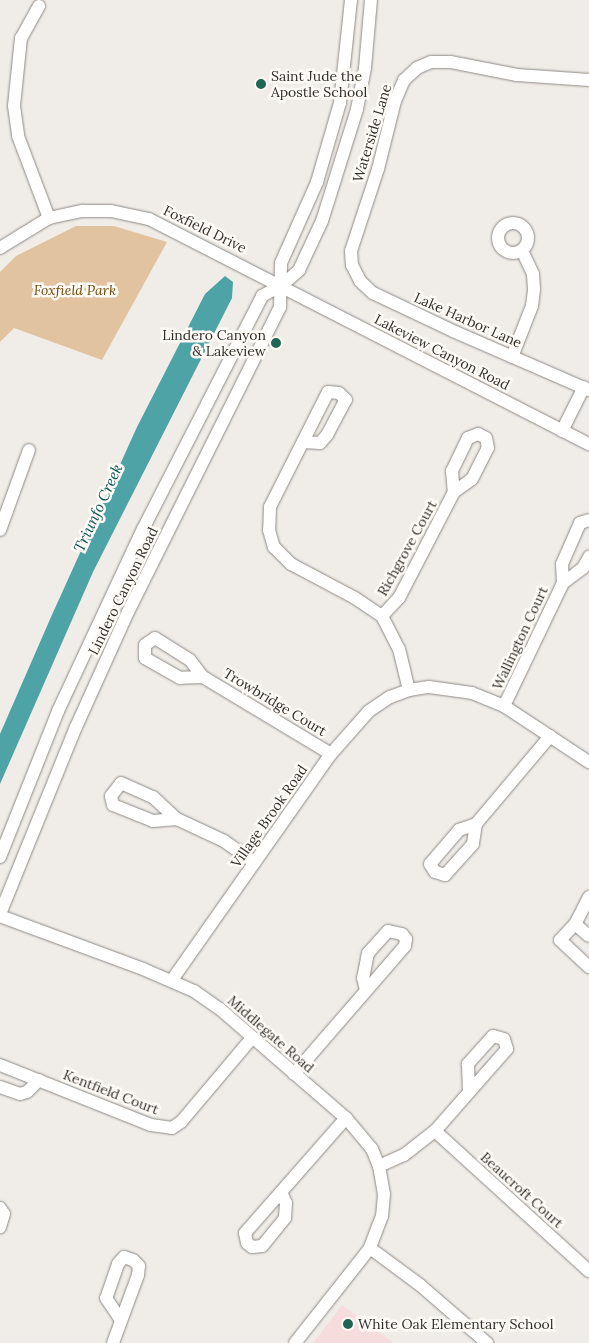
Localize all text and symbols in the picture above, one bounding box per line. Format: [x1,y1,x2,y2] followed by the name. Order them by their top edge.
[271,68,367,100] place label: Saint Jude the Apostle School
[255,78,267,90] marker: Saint Jude the Apostle School
[349,82,395,184] street label: Waterside Lane
[161,202,249,256] street label: Foxfield Drive
[34,282,116,298] park label: Foxfield Park
[412,289,524,351] street label: Lake Harbor Lane
[372,311,512,393] street label: Lakeview Canyon Road
[162,327,266,360] place label: Lindero Canyon & Lakeview
[270,337,282,349] marker: Lindero Canyon & Lakeview
[70,461,126,555] water label: Triunfo Creek
[374,497,440,599] street label: Richgrove Court
[85,524,161,658] street label: Lindero Canyon Road
[489,584,551,692] street label: Wallington Court
[220,665,330,739] street label: Trowbridge Court
[227,762,311,870] street label: Village Brook Road
[224,992,318,1076] street label: Middlegate Road
[61,1066,161,1118] street label: Kentfield Court
[477,1149,567,1231] street label: Beaucroft Court
[358,1316,554,1332] place label: White Oak Elementary School
[342,1318,354,1330] marker: White Oak Elementary School

